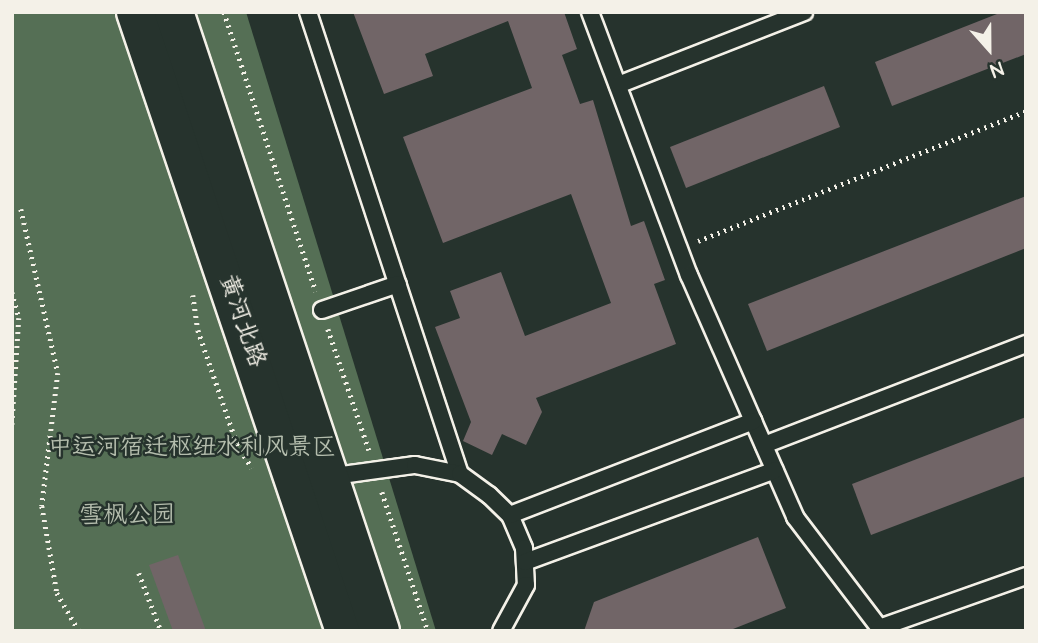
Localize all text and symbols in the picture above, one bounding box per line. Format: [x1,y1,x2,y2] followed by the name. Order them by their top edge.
[954,14,1024,84] north arrow
[986,54,1007,84] text: N
[213,271,271,371] street label: 黄河北路
[48,434,336,462] park label: 中运河宿迁枢纽水利风景区
[79,502,175,530] park label: 雪枫公园

